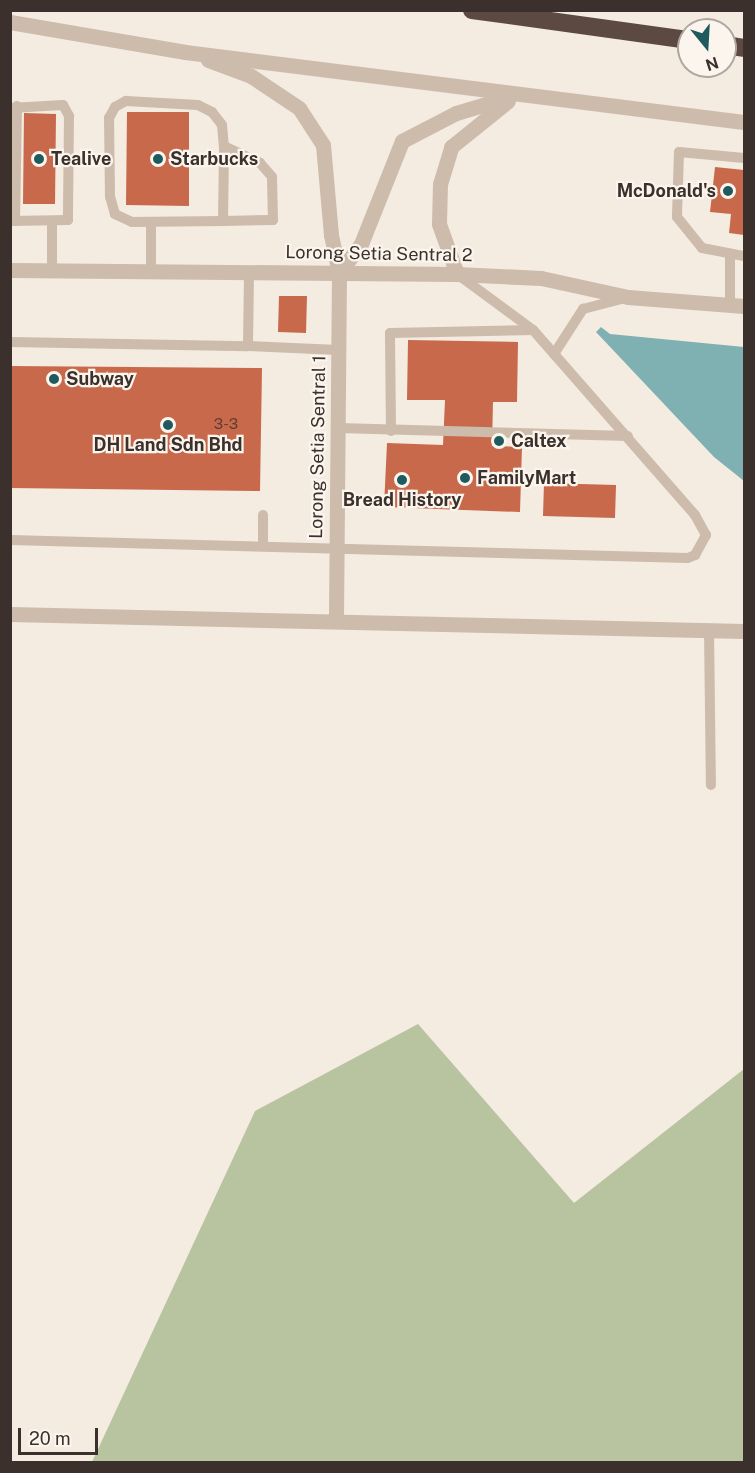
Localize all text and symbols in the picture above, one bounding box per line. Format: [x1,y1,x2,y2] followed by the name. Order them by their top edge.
[677,18,737,78] north arrow
[703,53,721,75] text: N
[51,148,111,170] place label: Tealive
[170,148,258,170] place label: Starbucks
[32,152,46,166] marker: Tealive
[151,152,165,166] marker: Starbucks
[617,180,716,202] place label: McDonald's
[721,184,735,198] marker: McDonald's
[285,242,473,266] street label: Lorong Setia Sentral 2
[306,355,330,539] street label: Lorong Setia Sentral 1
[66,368,134,390] place label: Subway
[47,372,61,386] marker: Subway
[214,415,238,433] house number: 3-3
[161,418,175,432] marker: DH Land Sdn Bhd
[511,430,567,452] place label: Caltex
[93,434,243,456] place label: DH Land Sdn Bhd
[492,434,506,448] marker: Caltex
[477,467,576,489] place label: FamilyMart
[458,471,472,485] marker: FamilyMart
[395,473,409,487] marker: Bread History
[343,489,461,511] place label: Bread History
[21,1416,100,1454] scale bar
[29,1428,71,1449] text: 20 m

